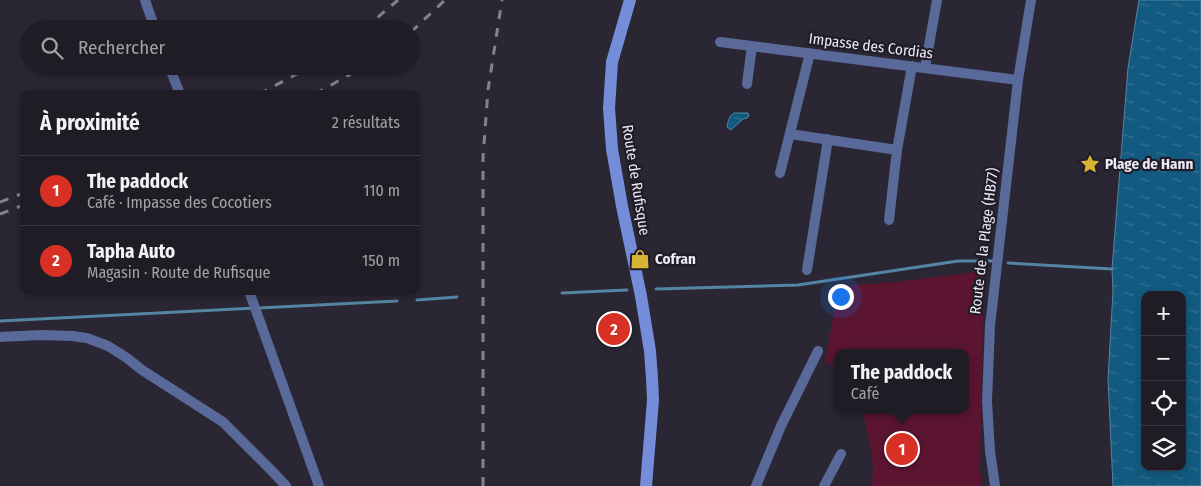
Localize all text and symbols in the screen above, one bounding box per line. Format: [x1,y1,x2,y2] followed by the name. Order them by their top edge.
[20,20,420,75] search box
[808,29,934,63] street label: Impasse des Cordias
[38,34,66,62] icon: search
[78,36,165,59] text: Rechercher
[40,110,140,136] text: À proximité
[332,113,400,132] text: 2 résultats
[618,123,654,237] street label: Route de Rufisque
[1079,153,1101,175] place icon: Plage de Hann
[1105,155,1193,173] place label: Plage de Hann
[966,167,1002,315] street label: Route de la Plage (HB77)
[87,170,188,193] text: The paddock
[53,181,59,200] text: 1
[363,181,400,200] text: 110 m
[87,193,272,212] text: Café · Impasse des Cocotiers
[87,240,175,263] text: Tapha Auto
[629,248,651,270] shop icon: Cofran
[655,250,696,268] place label: Cofran
[52,251,60,270] text: 2
[362,251,400,270] text: 150 m
[87,263,271,282] text: Magasin · Route de Rufisque
[828,284,854,310] your location
[1141,291,1186,471] map controls
[1141,291,1186,336] button: +
[598,310,630,348] pin: 2
[1141,336,1186,381] button: −
[834,349,969,414] popup
[851,361,952,384] text: The paddock
[1141,381,1186,426] button: locate
[851,384,879,403] text: Café
[1141,426,1186,471] button: layers
[886,430,918,468] pin: 1

